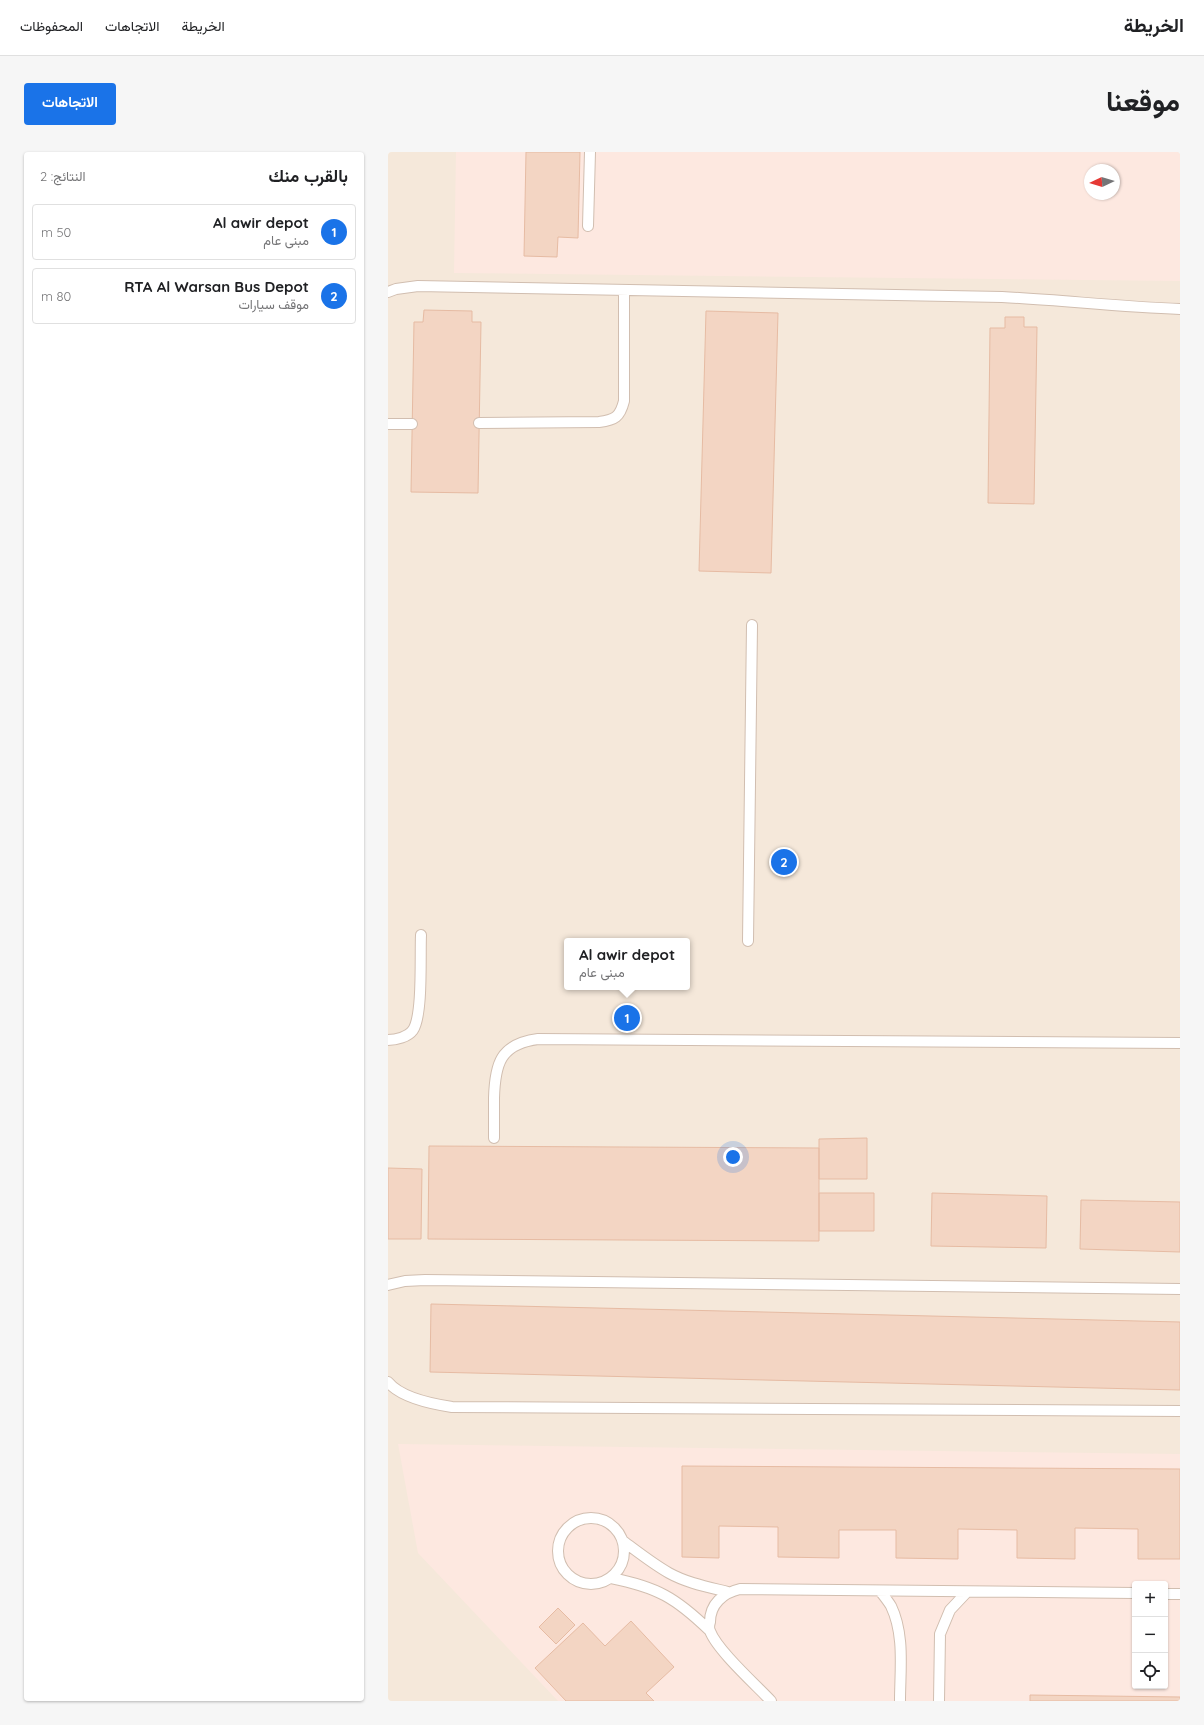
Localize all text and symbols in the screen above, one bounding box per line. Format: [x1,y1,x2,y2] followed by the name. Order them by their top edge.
[1124,13,1184,37] text: الخريطة
[20,17,83,35] text: المحفوظات
[105,17,159,35] text: الاتجاهات
[181,17,225,35] text: الخريطة
[24,83,116,125] button: الاتجاهات
[1106,83,1180,118] text: موقعنا
[1084,164,1120,200] north arrow
[269,165,348,186] text: بالقرب منك
[40,168,86,184] text: النتائج: 2
[213,213,309,232] text: Al awir depot
[41,224,71,240] text: 50 m
[331,224,337,240] text: 1
[263,232,309,248] text: مبنى عام
[124,277,309,296] text: RTA Al Warsan Bus Depot
[41,288,71,304] text: 80 m
[330,288,338,304] text: 2
[238,296,309,312] text: موقف سيارات
[771,847,797,877] pin: 2
[564,938,690,990] popup
[579,945,675,964] text: Al awir depot
[579,964,625,980] text: مبنى عام
[614,1003,640,1033] pin: 1
[723,1147,743,1167] your location
[1132,1581,1168,1689] map controls
[1132,1581,1168,1617] button: +
[1132,1617,1168,1653] button: −
[1132,1653,1168,1689] button: locate

